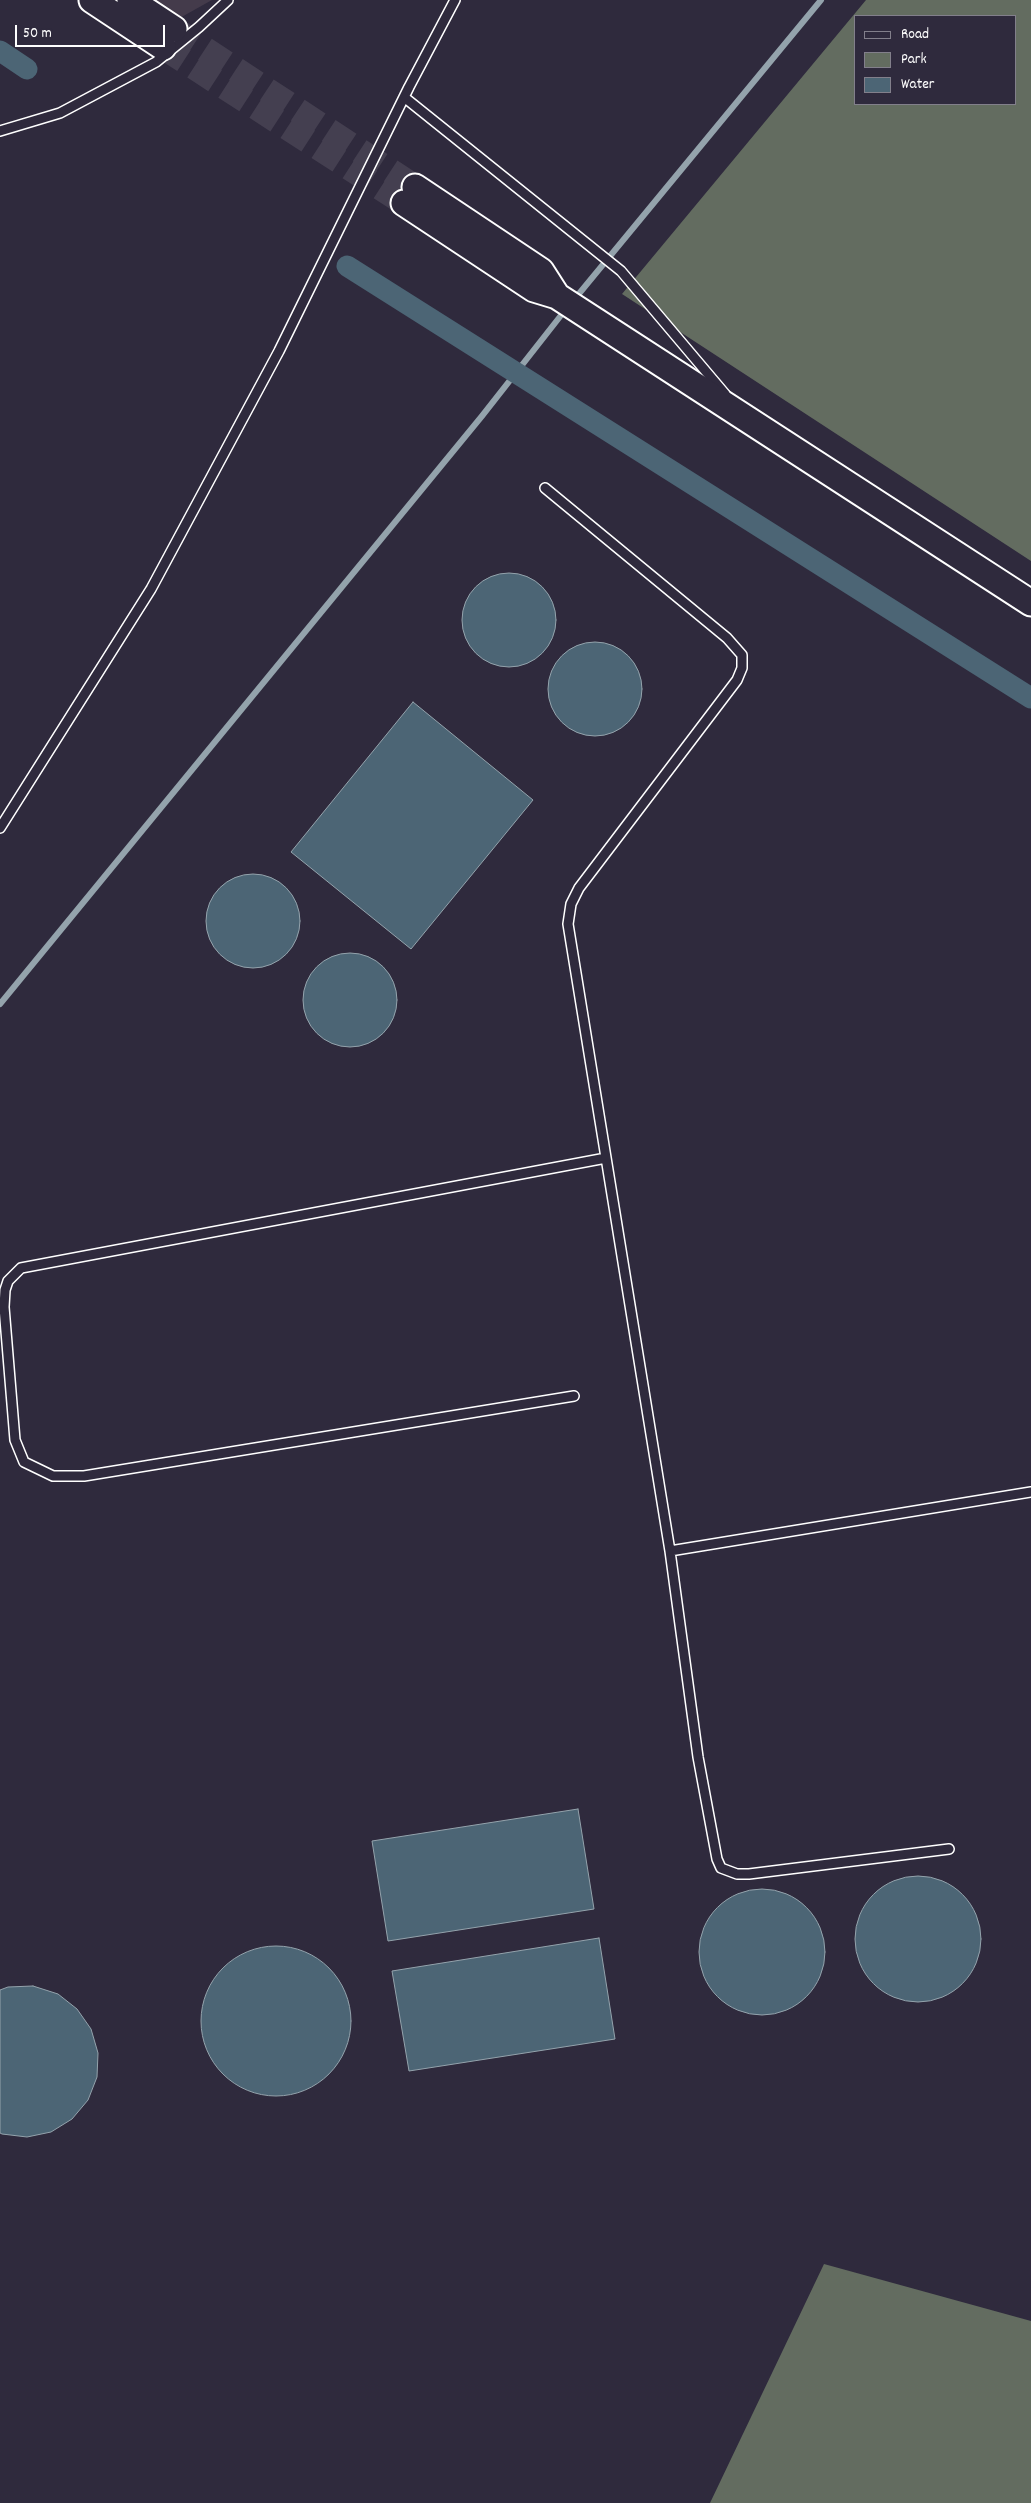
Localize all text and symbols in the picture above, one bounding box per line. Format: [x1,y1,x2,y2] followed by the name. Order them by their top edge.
[18,15,168,47] scale bar
[854,15,1016,105] legend
[23,23,52,45] text: 50 m
[901,24,929,46] text: Road
[901,49,927,71] text: Park
[901,74,934,96] text: Water

